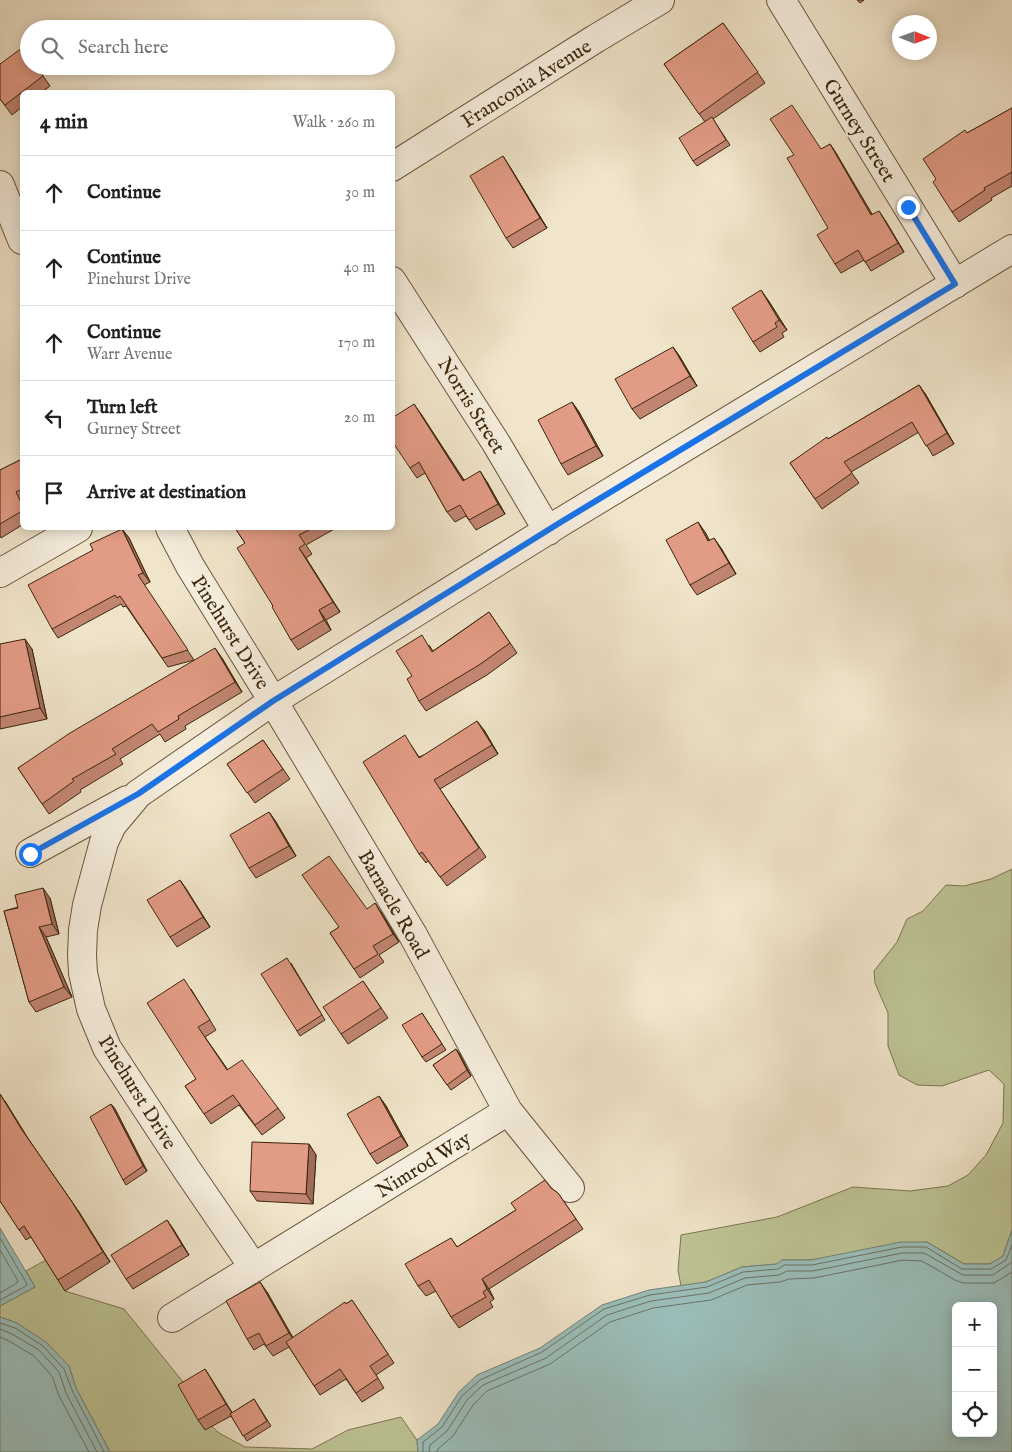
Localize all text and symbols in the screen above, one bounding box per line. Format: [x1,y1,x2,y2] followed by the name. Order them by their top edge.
[892,15,937,60] north arrow
[20,20,395,75] search box
[38,34,66,62] icon: search
[457,34,596,134] street label: Franconia Avenue
[78,36,169,60] text: Search here
[817,74,900,187] street label: Gurney Street
[40,109,88,136] text: 4 min
[292,113,375,133] text: Walk · 260 m
[40,179,68,207] icon: ahead
[87,181,161,205] text: Continue
[345,183,375,203] text: 30 m
[897,196,920,219] route end
[87,246,161,270] text: Continue
[40,254,68,282] icon: ahead
[343,258,375,278] text: 40 m
[87,270,191,290] text: Pinehurst Drive
[87,321,161,345] text: Continue
[40,329,68,357] icon: ahead
[338,333,375,353] text: 170 m
[87,345,172,365] text: Warr Avenue
[431,353,510,459] street label: Norris Street
[87,396,158,420] text: Turn left
[40,404,68,432] icon: left
[344,408,375,428] text: 20 m
[87,420,181,440] text: Gurney Street
[40,479,68,507] icon: arrive
[87,481,246,505] text: Arrive at destination
[185,571,275,694] street label: Pinehurst Drive
[19,843,42,866] route start
[352,846,434,964] street label: Barnacle Road
[92,1031,182,1154] street label: Pinehurst Drive
[372,1126,476,1204] street label: Nimrod Way
[952,1302,997,1437] map controls
[952,1302,997,1347] button: +
[952,1347,997,1392] button: −
[952,1392,997,1437] button: locate

